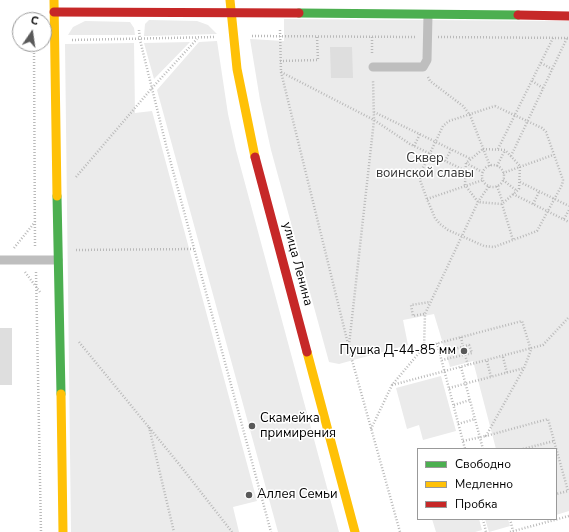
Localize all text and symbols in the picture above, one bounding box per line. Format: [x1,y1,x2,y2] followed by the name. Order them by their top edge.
[12,12,52,52] north arrow
[29,13,40,29] text: С
[376,151,474,182] park label: Сквер воинской славы
[278,220,316,308] street label: улица Ленина
[340,343,456,359] place label: Пушка Д-44-85 мм
[459,346,469,356] marker: Пушка Д-44-85 мм
[260,411,336,442] place label: Скамейка примирения
[247,421,257,431] marker: Скамейка примирения
[417,448,557,520] legend
[455,456,511,472] text: Свободно
[455,476,513,492] text: Медленно
[257,487,338,503] place label: Аллея Семьи
[244,490,254,500] marker: Аллея Семьи
[455,496,498,512] text: Пробка

